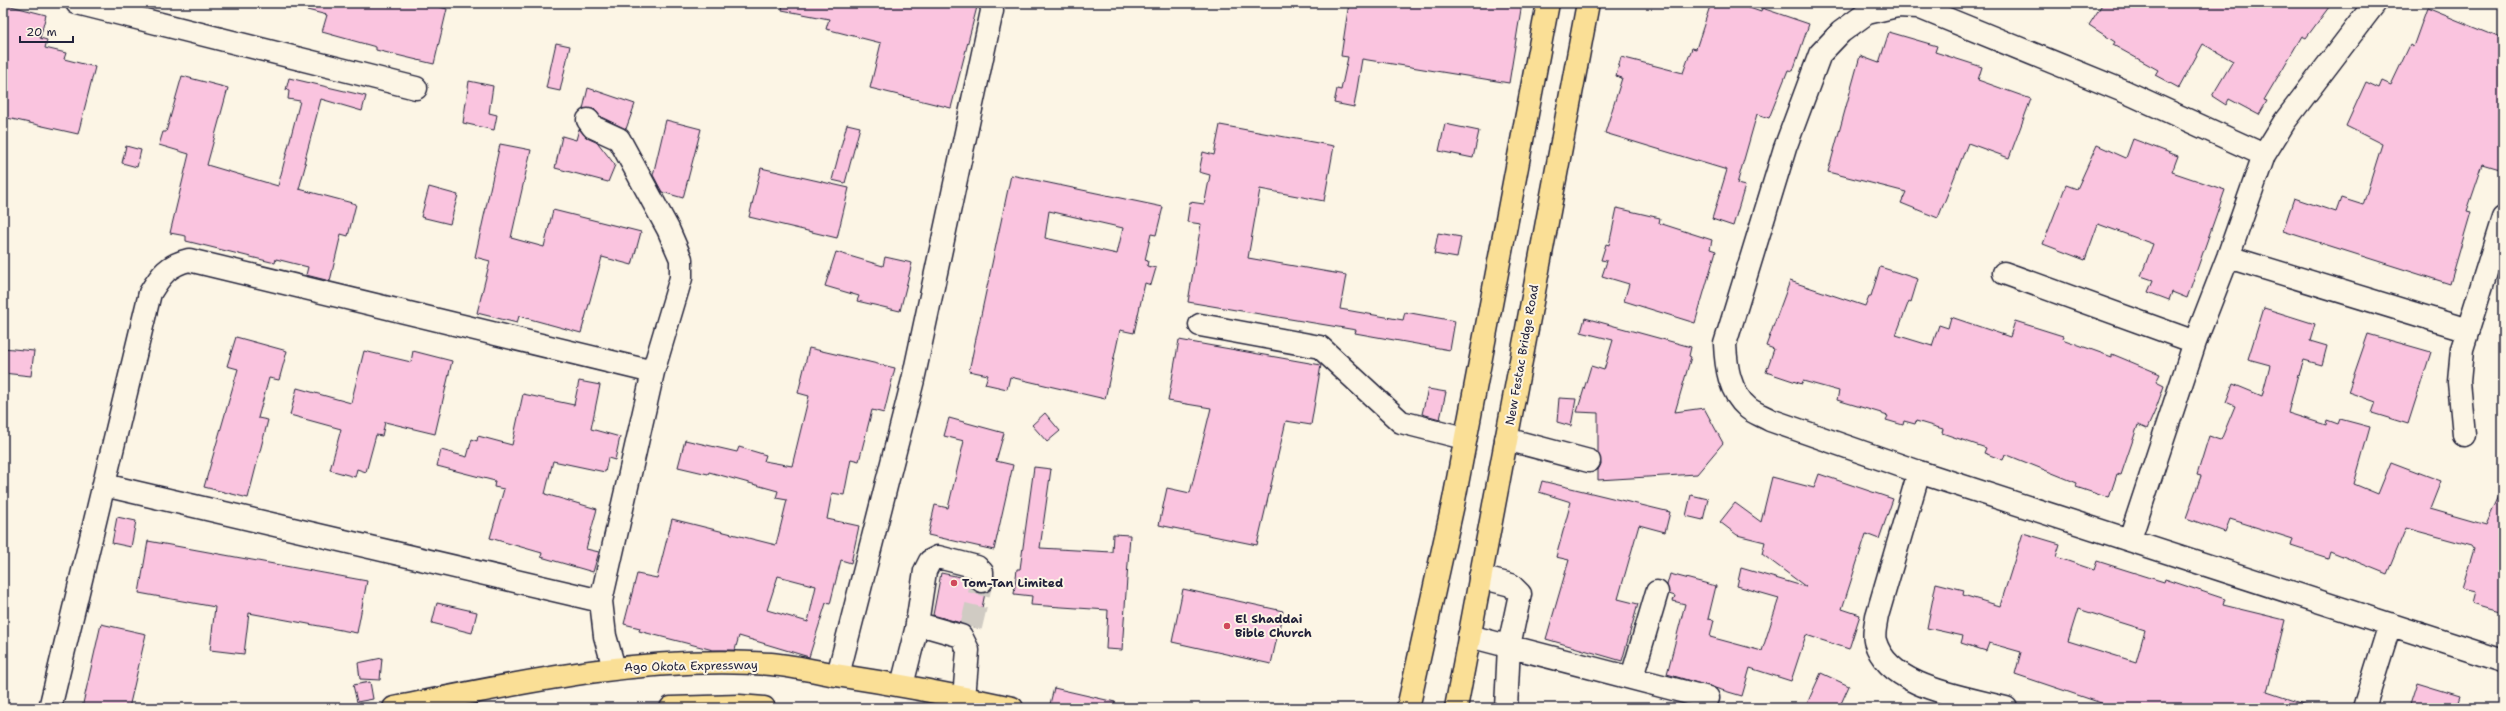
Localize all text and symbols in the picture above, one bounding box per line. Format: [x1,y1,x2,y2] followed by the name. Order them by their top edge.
[20,18,73,44] scale bar
[26,24,57,40] text: 20 m
[1502,283,1542,427] street label: New Festac Bridge Road
[962,575,1063,591] place label: Tom-Tan Limited
[949,578,959,588] marker: Tom-Tan Limited
[1235,611,1312,641] place label: El Shaddai Bible Church
[1222,621,1232,631] marker: El Shaddai Bible Church
[624,657,758,675] street label: Ago Okota Expressway

